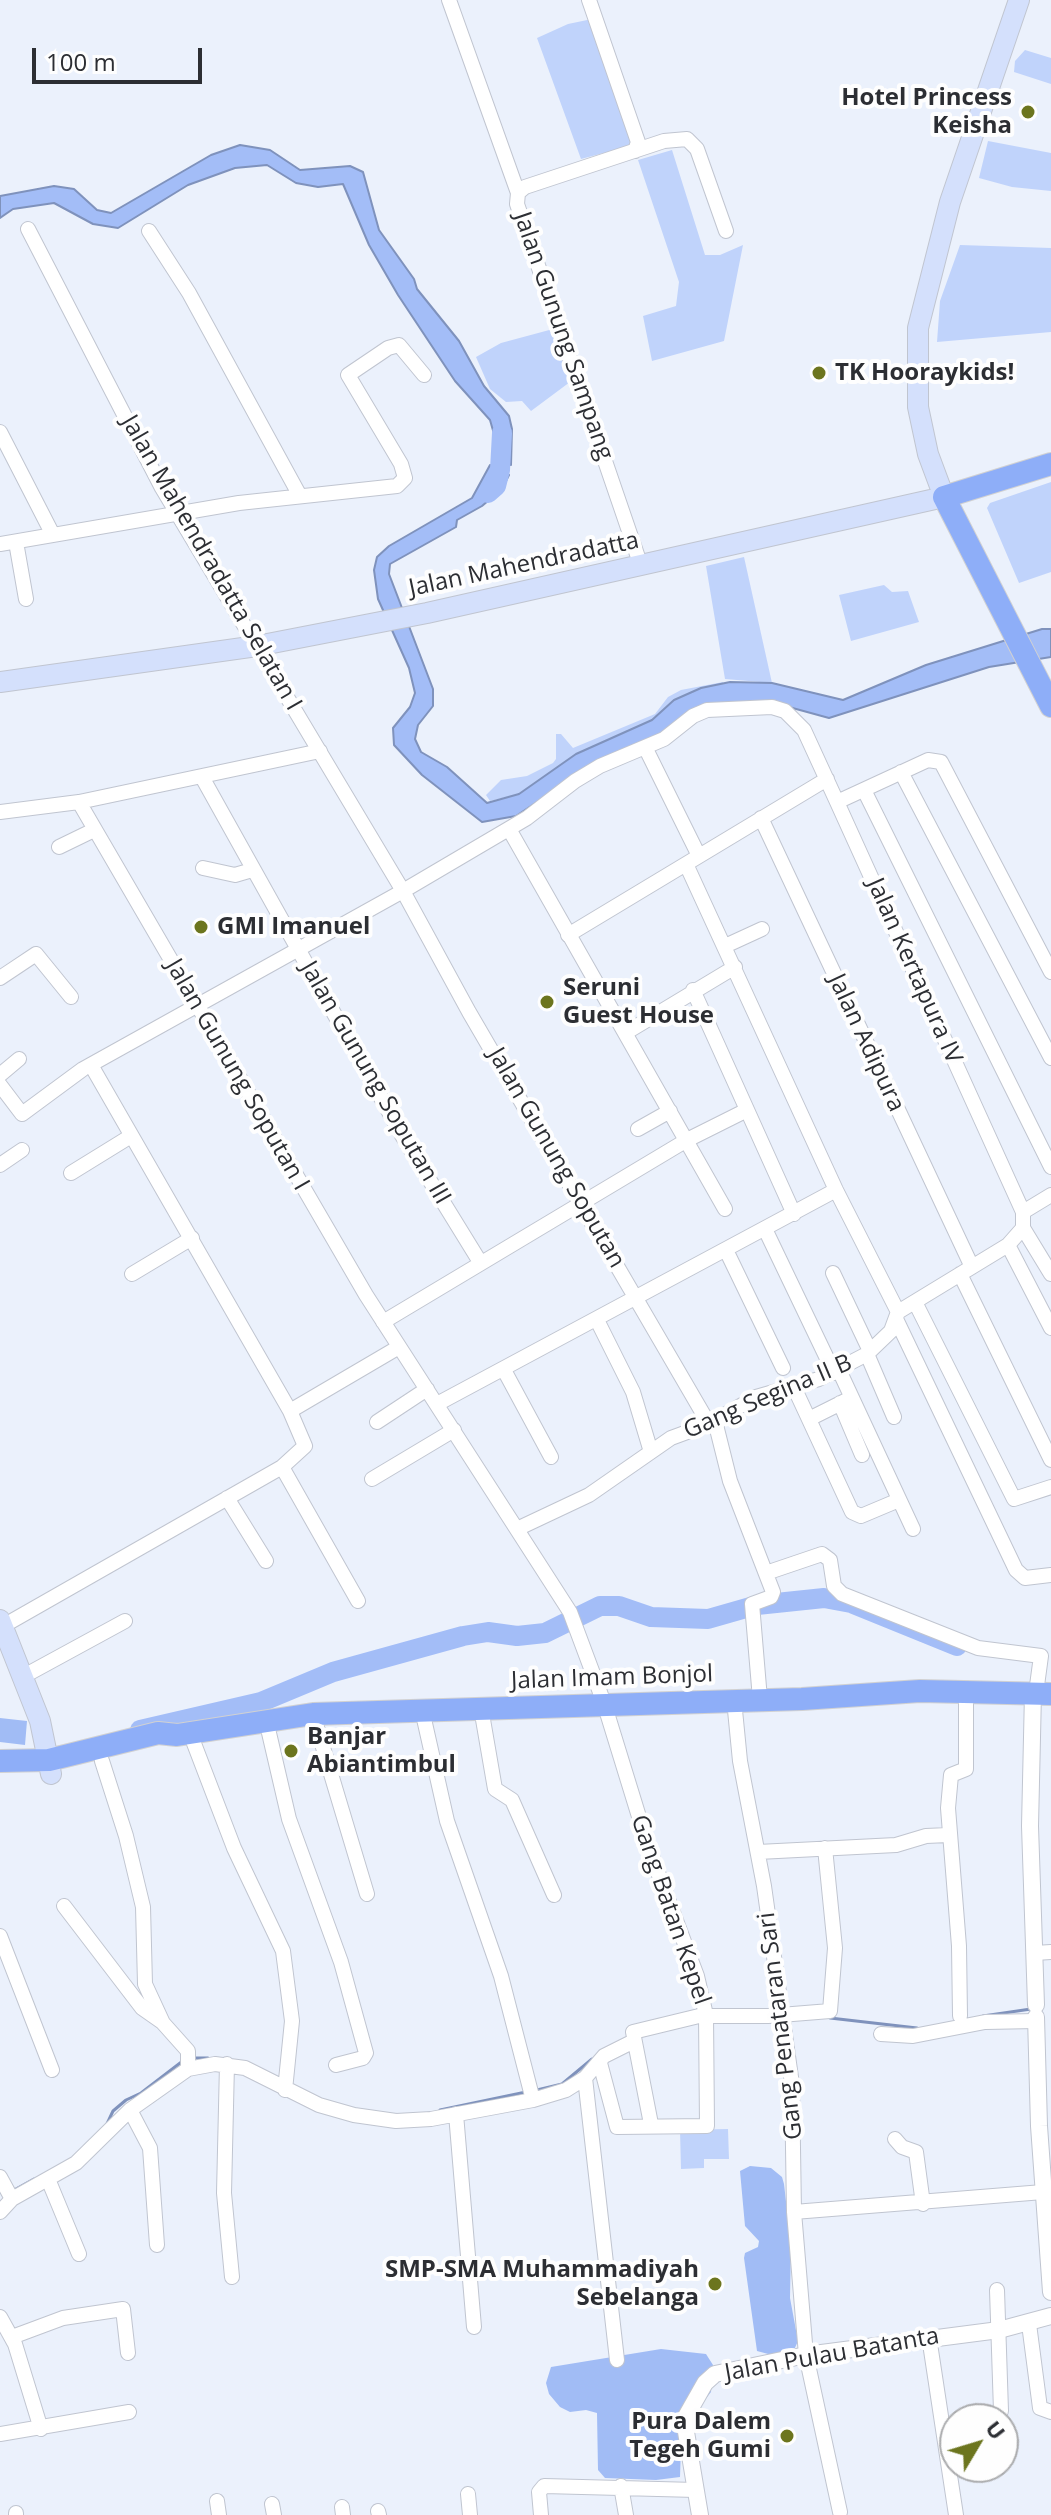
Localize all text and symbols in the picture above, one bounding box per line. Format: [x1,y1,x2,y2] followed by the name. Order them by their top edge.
[36,32,206,82] scale bar
[46,45,116,78] text: 100 m
[841,84,1012,140] place label: Hotel Princess Keisha
[1019,103,1037,121] marker: Hotel Princess Keisha
[507,208,619,464] street label: Jalan Gunung Sampang
[835,359,1014,387] place label: TK Hooraykids!
[810,364,828,382] marker: TK Hooraykids!
[115,410,307,716] street label: Jalan Mahendradatta Selatan I
[406,527,642,603] street label: Jalan Mahendradatta
[860,874,968,1068] street label: Jalan Kertapura IV
[217,913,370,941] place label: GMI Imanuel
[192,918,210,936] marker: GMI Imanuel
[159,954,315,1196] street label: Jalan Gunung Soputan I
[294,956,456,1210] street label: Jalan Gunung Soputan III
[822,970,910,1116] street label: Jalan Adipura
[563,974,714,1030] place label: Seruni Guest House
[538,993,556,1011] marker: Seruni Guest House
[481,1043,631,1273] street label: Jalan Gunung Soputan
[680,1349,856,1445] street label: Gang Segina II B
[511,1660,713,1696] street label: Jalan Imam Bonjol
[307,1723,456,1779] place label: Banjar Abiantimbul
[282,1742,300,1760] marker: Banjar Abiantimbul
[624,1811,716,2009] street label: Gang Batan Kepel
[753,1911,809,2141] street label: Gang Penataran Sari
[385,2256,699,2312] place label: SMP-SMA Muhammadiyah Sebelanga
[706,2275,724,2293] marker: SMP-SMA Muhammadiyah Sebelanga
[723,2322,941,2388] street label: Jalan Pulau Batanta
[939,2403,1019,2483] north arrow
[629,2408,771,2464] place label: Pura Dalem Tegeh Gumi
[979,2414,1013,2445] text: U
[778,2427,796,2445] marker: Pura Dalem Tegeh Gumi

